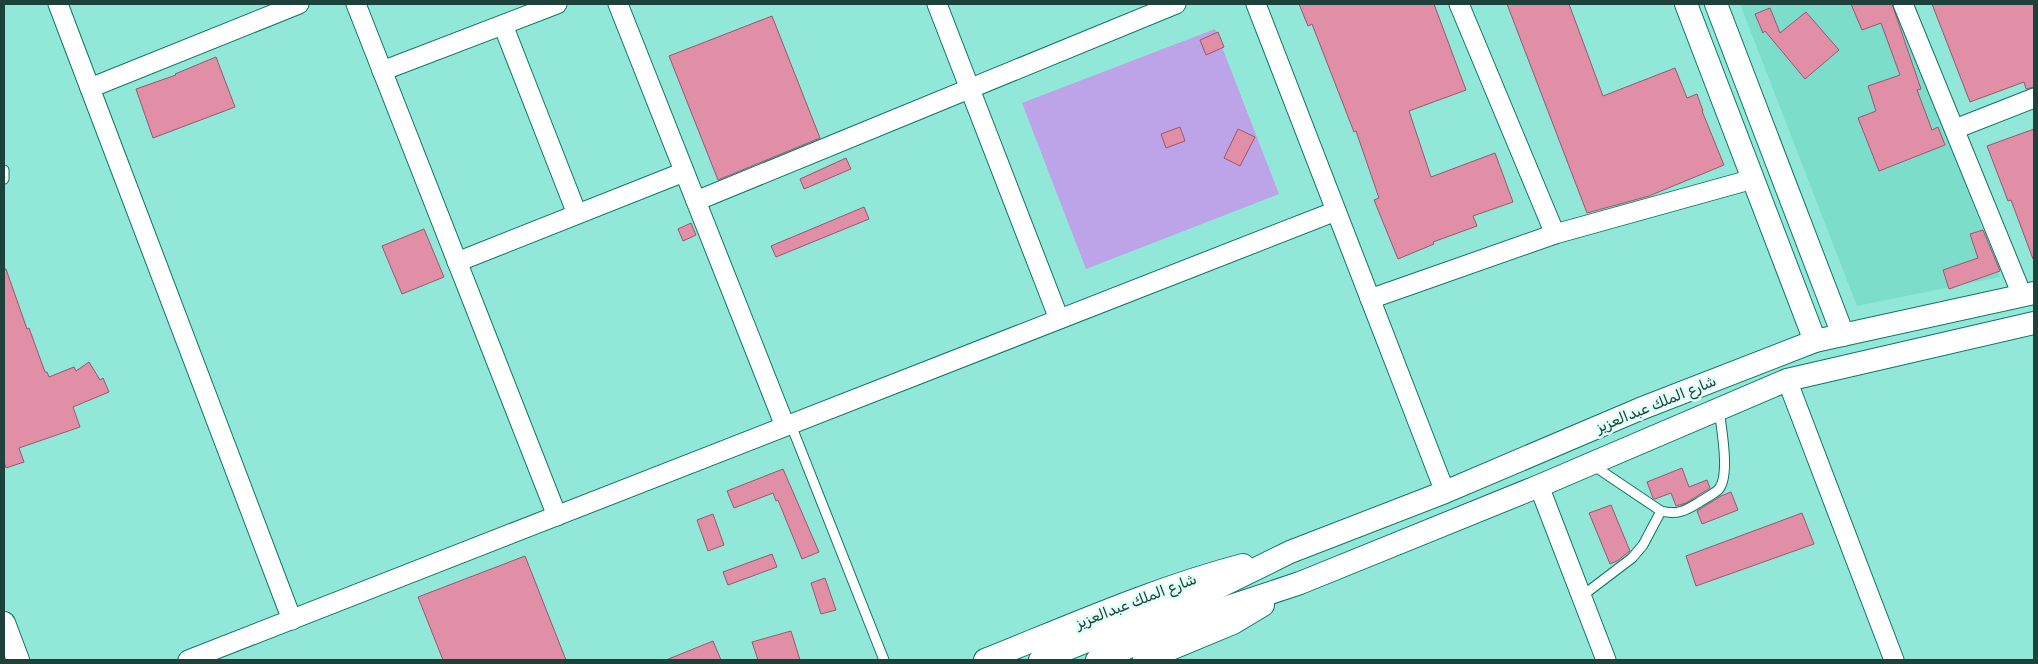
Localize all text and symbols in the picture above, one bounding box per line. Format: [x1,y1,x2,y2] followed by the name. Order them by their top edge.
[1592,372,1720,439] street label: شارع الملك عبدالعزيز
[1072,570,1200,635] street label: شارع الملك عبدالعزيز

